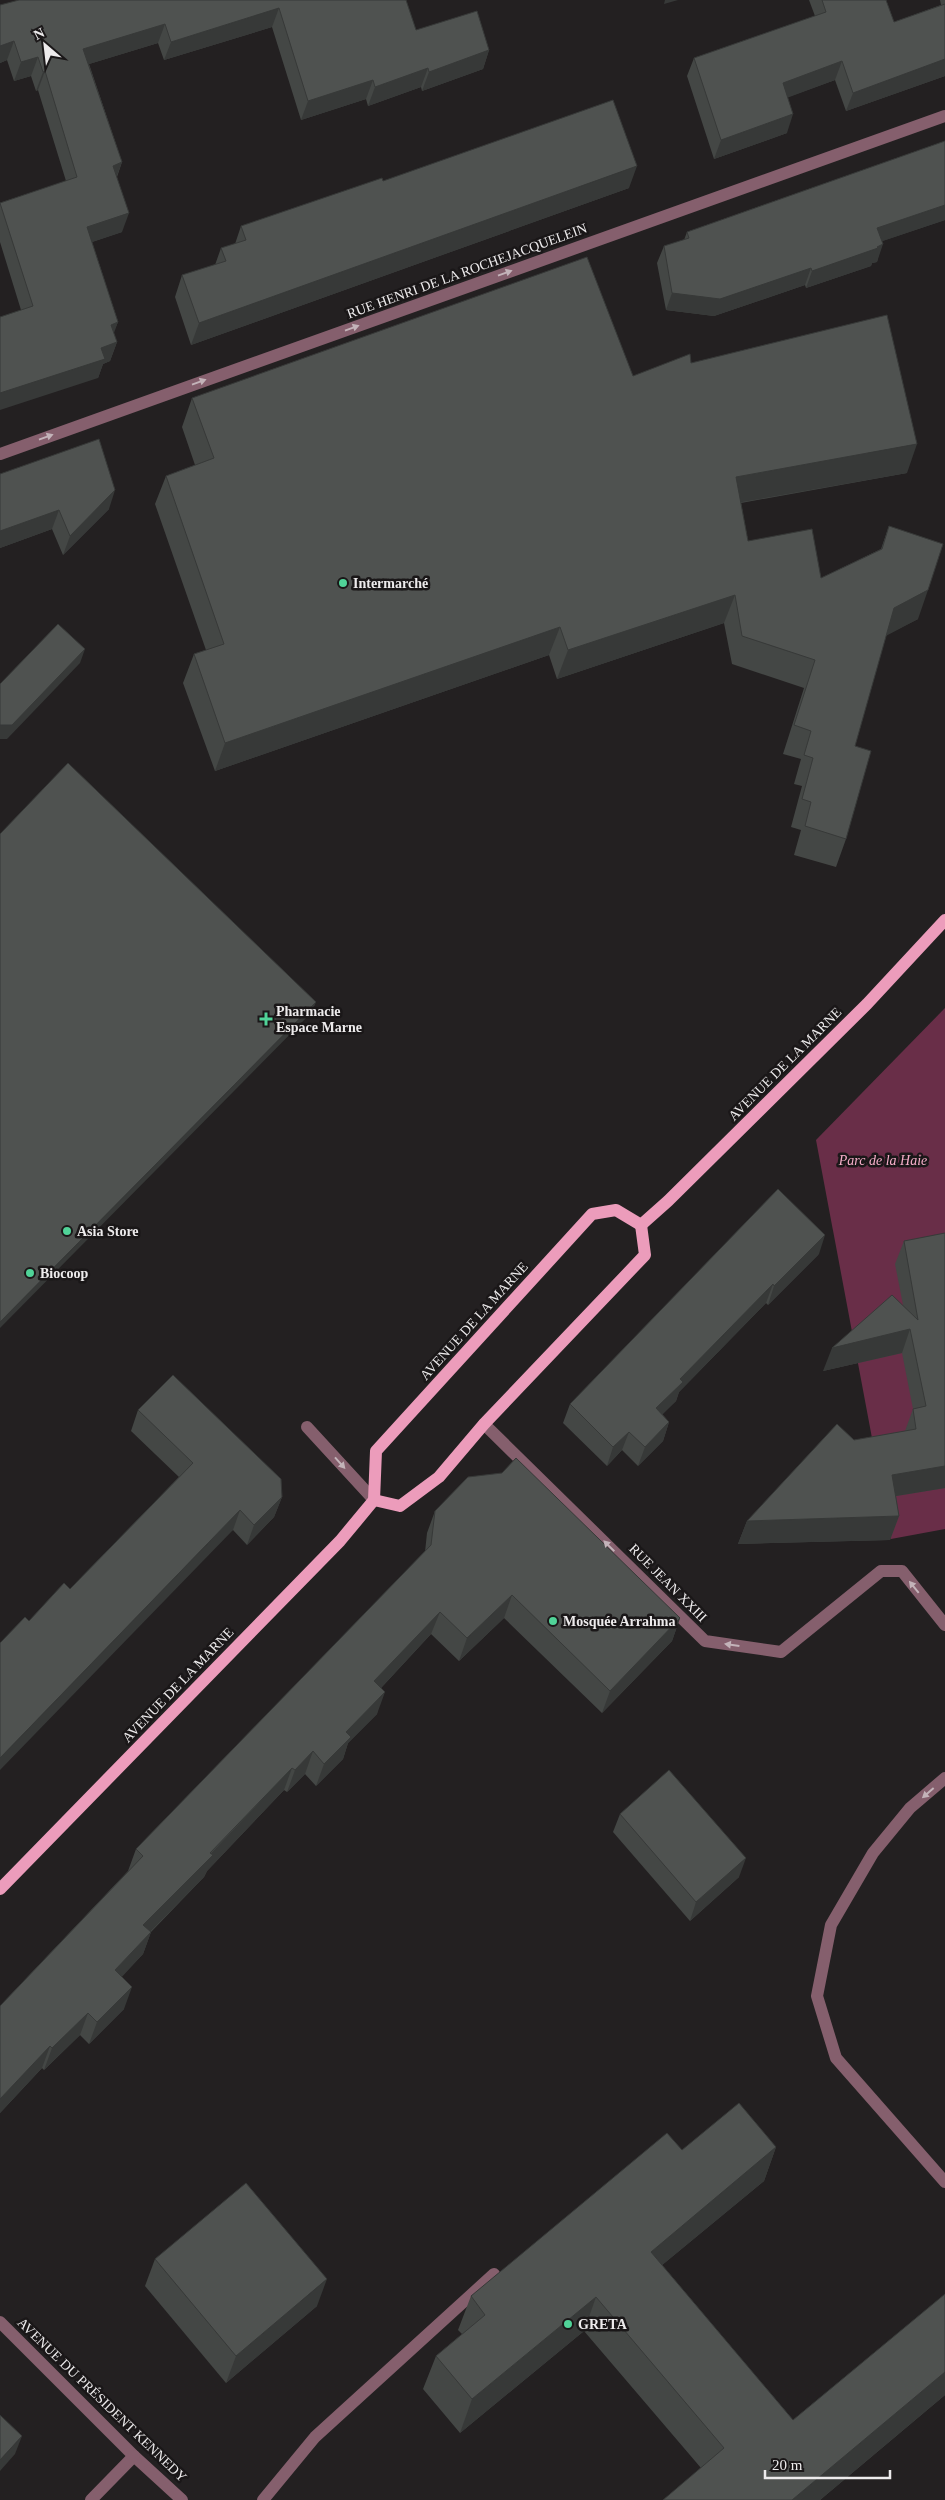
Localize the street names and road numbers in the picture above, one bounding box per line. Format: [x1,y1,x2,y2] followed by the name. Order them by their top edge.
[345,220,589,322] street label: RUE HENRI DE LA ROCHEJACQUELEIN
[725,1004,845,1124] street label: AVENUE DE LA MARNE
[417,1259,531,1383] street label: AVENUE DE LA MARNE
[626,1541,710,1625] street label: RUE JEAN XXIII
[119,1625,237,1745] street label: AVENUE DE LA MARNE
[14,2314,190,2485] street label: AVENUE DU PRÉSIDENT KENNEDY

